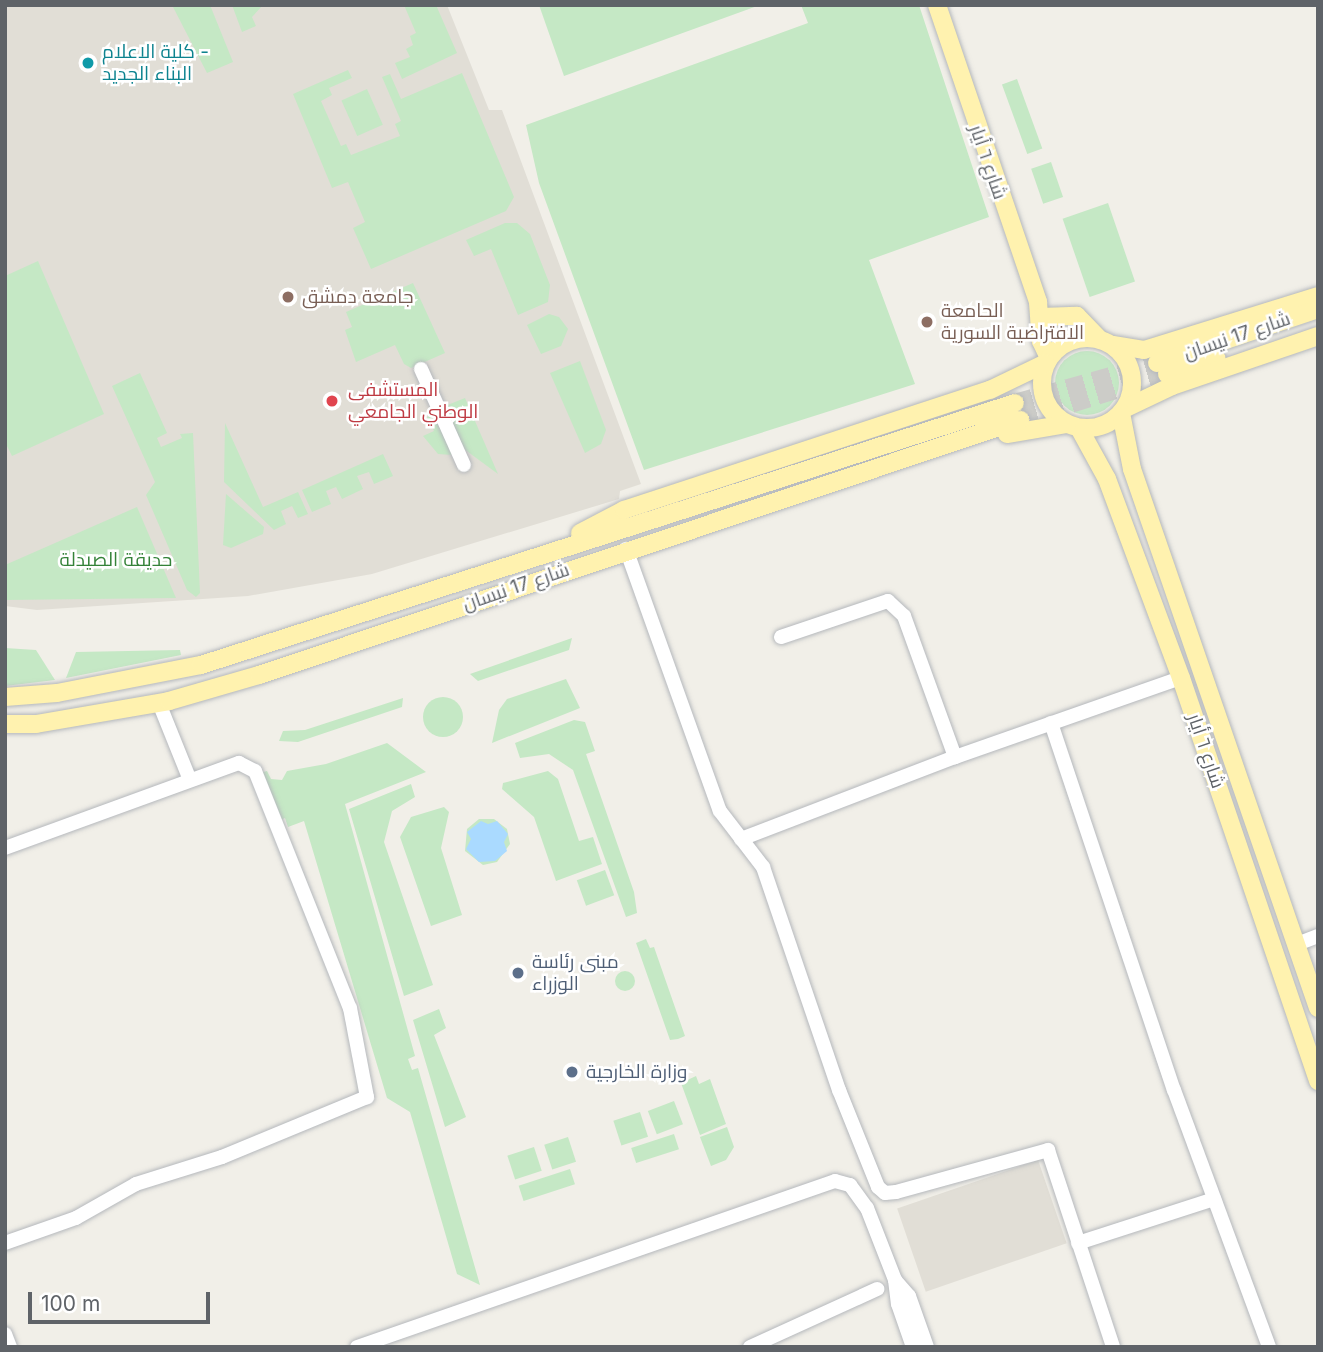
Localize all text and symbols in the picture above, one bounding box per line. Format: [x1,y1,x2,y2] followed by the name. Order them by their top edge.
[102,41,209,85] place label: كلية الاعلام - البناء الجديد
[80,55,96,71] marker: كلية الاعلام - البناء الجديد
[965,122,1011,202] street label: شارع ٦ أيار
[302,286,413,308] place label: جامعة دمشق
[280,289,296,305] marker: جامعة دمشق
[941,300,1084,344] place label: الحامعة الافتراضية السورية
[1181,307,1293,365] street label: شارع 17 نيسان
[919,314,935,330] marker: الحامعة الافتراضية السورية
[348,379,478,423] place label: المستشفى الوطني الجامعي
[322,391,342,411] marker: المستشفى الوطني الجامعي
[60,549,172,571] park label: حديقة الصيدلة
[460,558,572,616] street label: شارع 17 نيسان
[1183,711,1229,791] street label: شارع ٦ أيار
[532,951,619,995] place label: مبنى رئاسة الوزراء
[510,965,526,981] marker: مبنى رئاسة الوزراء
[586,1061,687,1083] place label: وزارة الخارجية
[564,1064,580,1080] marker: وزارة الخارجية
[32,1278,214,1322] scale bar
[41,1291,100,1316] text: 100 m

